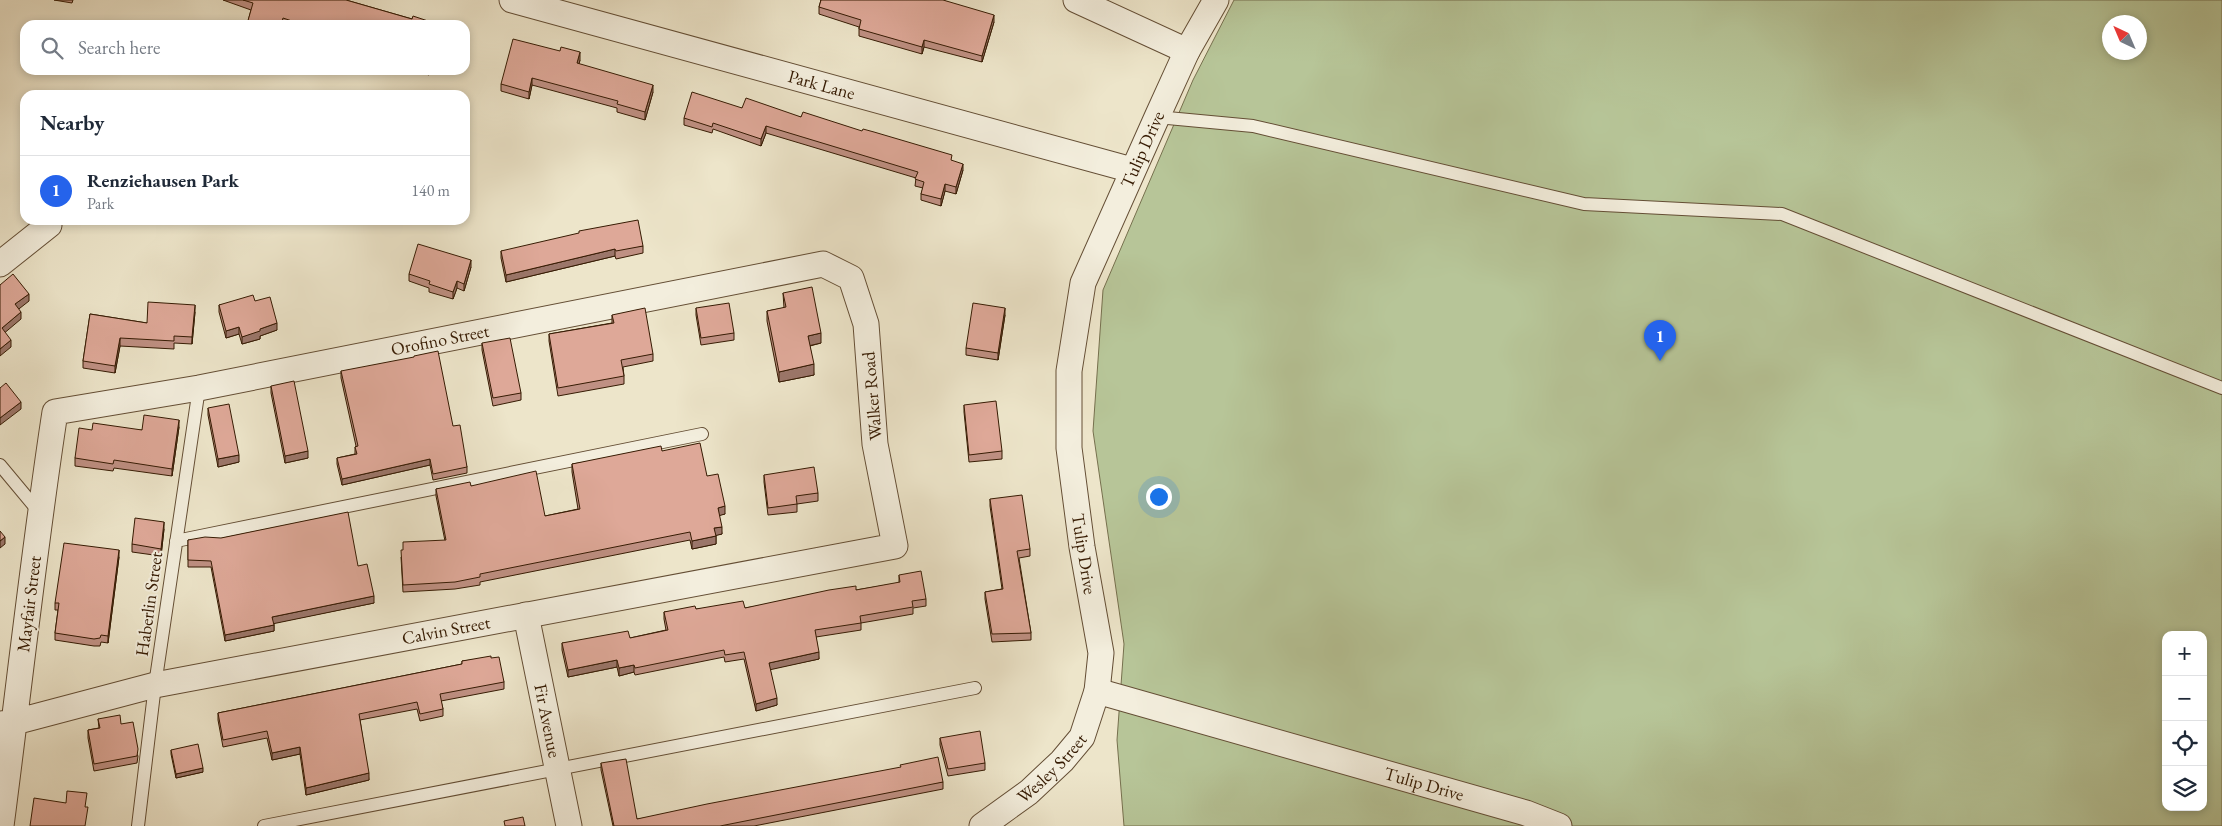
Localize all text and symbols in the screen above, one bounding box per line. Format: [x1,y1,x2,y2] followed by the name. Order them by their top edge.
[2102,15,2147,60] north arrow
[20,20,470,75] search box
[38,34,66,62] icon: search
[78,35,160,60] text: Search here
[786,64,858,105] street label: Park Lane
[1115,107,1169,191] street label: Tulip Drive
[40,109,104,136] text: Nearby
[87,168,239,193] text: Renziehausen Park
[52,180,60,201] text: 1
[411,180,450,201] text: 140 m
[87,193,114,214] text: Park
[389,319,491,360] street label: Orofino Street
[1644,320,1676,361] pin: 1
[856,350,887,441] street label: Walker Road
[1146,484,1172,510] your location
[1067,512,1102,596] street label: Tulip Drive
[130,550,167,658] street label: Haberlin Street
[11,554,46,653] street label: Mayfair Street
[400,610,492,649] street label: Calvin Street
[2162,631,2207,811] map controls
[2162,631,2207,676] button: +
[2162,676,2207,721] button: −
[529,682,567,760] street label: Fir Avenue
[2162,721,2207,766] button: locate
[1012,728,1092,808] street label: Wesley Street
[1382,761,1467,806] street label: Tulip Drive
[2162,766,2207,811] button: layers

